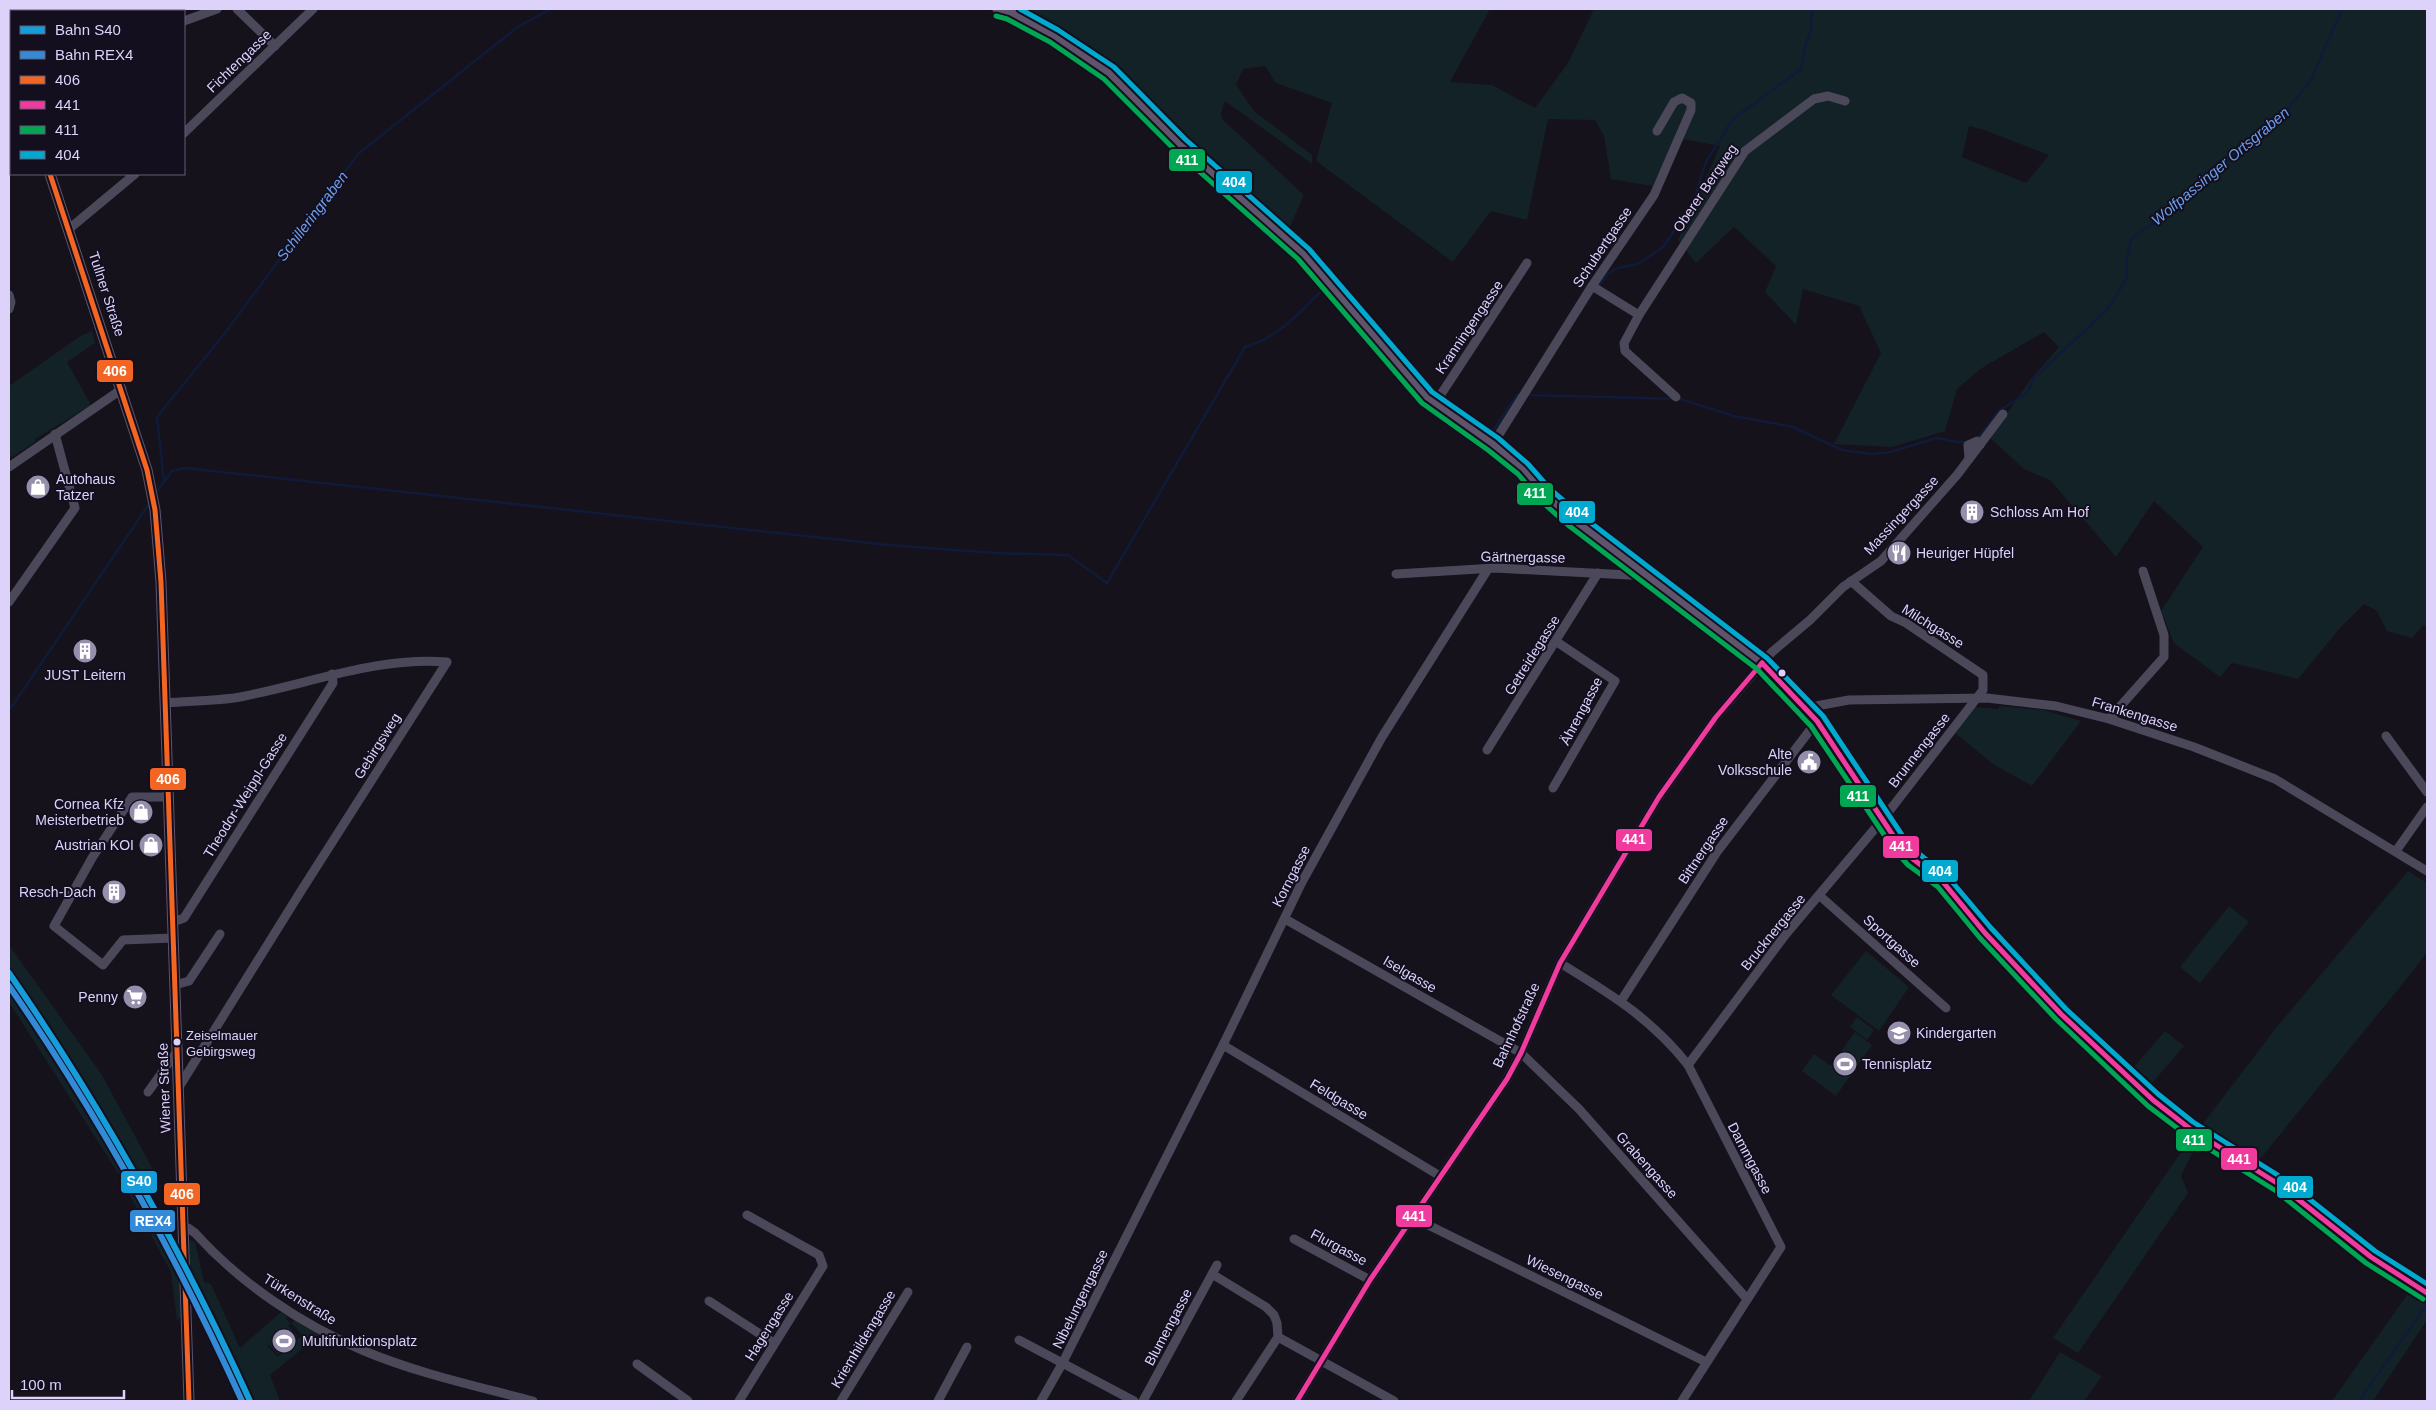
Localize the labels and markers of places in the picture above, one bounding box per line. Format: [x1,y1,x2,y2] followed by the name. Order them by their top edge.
[56,471,115,503] place label: Autohaus Tatzer
[25,474,51,500] shop icon: Autohaus Tatzer
[1959,499,1985,525] building icon: Schloss Am Hof
[1990,504,2089,520] place label: Schloss Am Hof
[1886,540,1912,566] restaurant icon: Heuriger Hüpfel
[1916,545,2014,561] place label: Heuriger Hüpfel
[72,638,98,664] building icon: JUST Leitern
[44,667,126,683] place label: JUST Leitern
[1777,668,1787,678] unlabelled marker
[1718,746,1792,778] place label: Alte Volksschule
[1796,749,1822,775] public building icon: Alte Volksschule
[35,796,124,828] place label: Cornea Kfz Meisterbetrieb
[128,799,154,825] shop icon: Cornea Kfz Meisterbetrieb
[138,832,164,858] shop icon: Austrian KOI
[55,837,134,853] place label: Austrian KOI
[101,879,127,905] building icon: Resch-Dach
[19,884,96,900] place label: Resch-Dach
[122,984,148,1010] supermarket icon: Penny
[78,989,118,1005] place label: Penny
[1886,1020,1912,1046] school or university icon: Kindergarten
[1916,1025,1996,1041] place label: Kindergarten
[186,1028,258,1059] place label: Zeiselmauer Gebirgsweg
[172,1037,182,1047] marker: Zeiselmauer Gebirgsweg
[1832,1051,1858,1077] sports icon: Tennisplatz
[1862,1056,1932,1072] place label: Tennisplatz
[271,1328,297,1354] sports icon: Multifunktionsplatz
[302,1333,417,1349] place label: Multifunktionsplatz

